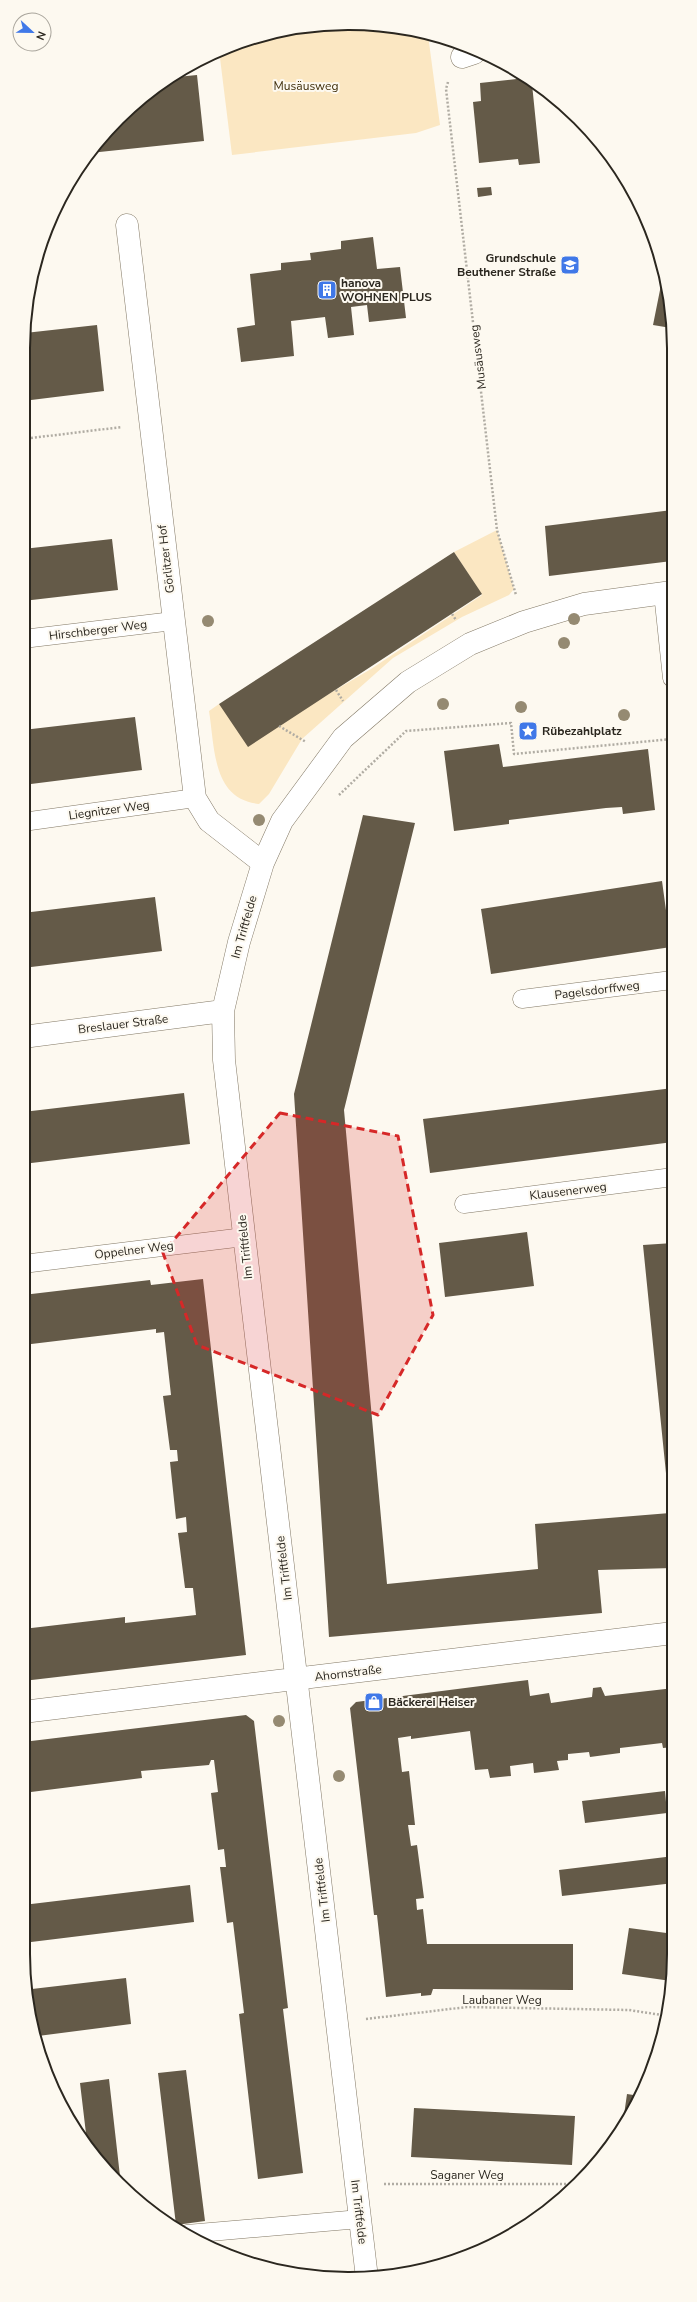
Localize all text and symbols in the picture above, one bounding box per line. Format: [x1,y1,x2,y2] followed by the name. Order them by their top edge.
[12,12,52,52] north arrow
[32,29,49,42] text: N
[274,78,338,94] park label: Musäusweg
[457,250,556,280] place label: Grundschule Beuthener Straße
[559,254,581,276] school or university icon: Grundschule Beuthener Straße
[341,275,432,305] place label: hanova WOHNEN PLUS
[316,279,338,301] building icon: hanova WOHNEN PLUS
[466,324,490,390] street label: Musäusweg
[154,523,178,594] street label: Görlitzer Hof
[48,616,148,644] street label: Hirschberger Weg
[517,720,539,742] place icon: Rübezahlplatz
[542,723,622,739] place label: Rübezahlplatz
[67,796,151,824] street label: Liegnitzer Weg
[227,894,261,960] street label: Im Triftfelde
[553,977,641,1003] street label: Pagelsdorffweg
[77,1011,169,1037] street label: Breslauer Straße
[529,1178,607,1204] street label: Klausenerweg
[234,1214,256,1280] street label: Im Triftfelde
[94,1237,174,1263] street label: Oppelner Weg
[272,1535,296,1601] street label: Im Triftfelde
[313,1661,383,1685] street label: Ahornstraße
[363,1691,385,1713] shop icon: Bäckerei Heiser
[388,1694,475,1710] place label: Bäckerei Heiser
[310,1857,334,1923] street label: Im Triftfelde
[462,1992,542,2008] street label: Laubaner Weg
[430,2167,504,2183] street label: Saganer Weg
[347,2179,371,2245] street label: Im Triftfelde

